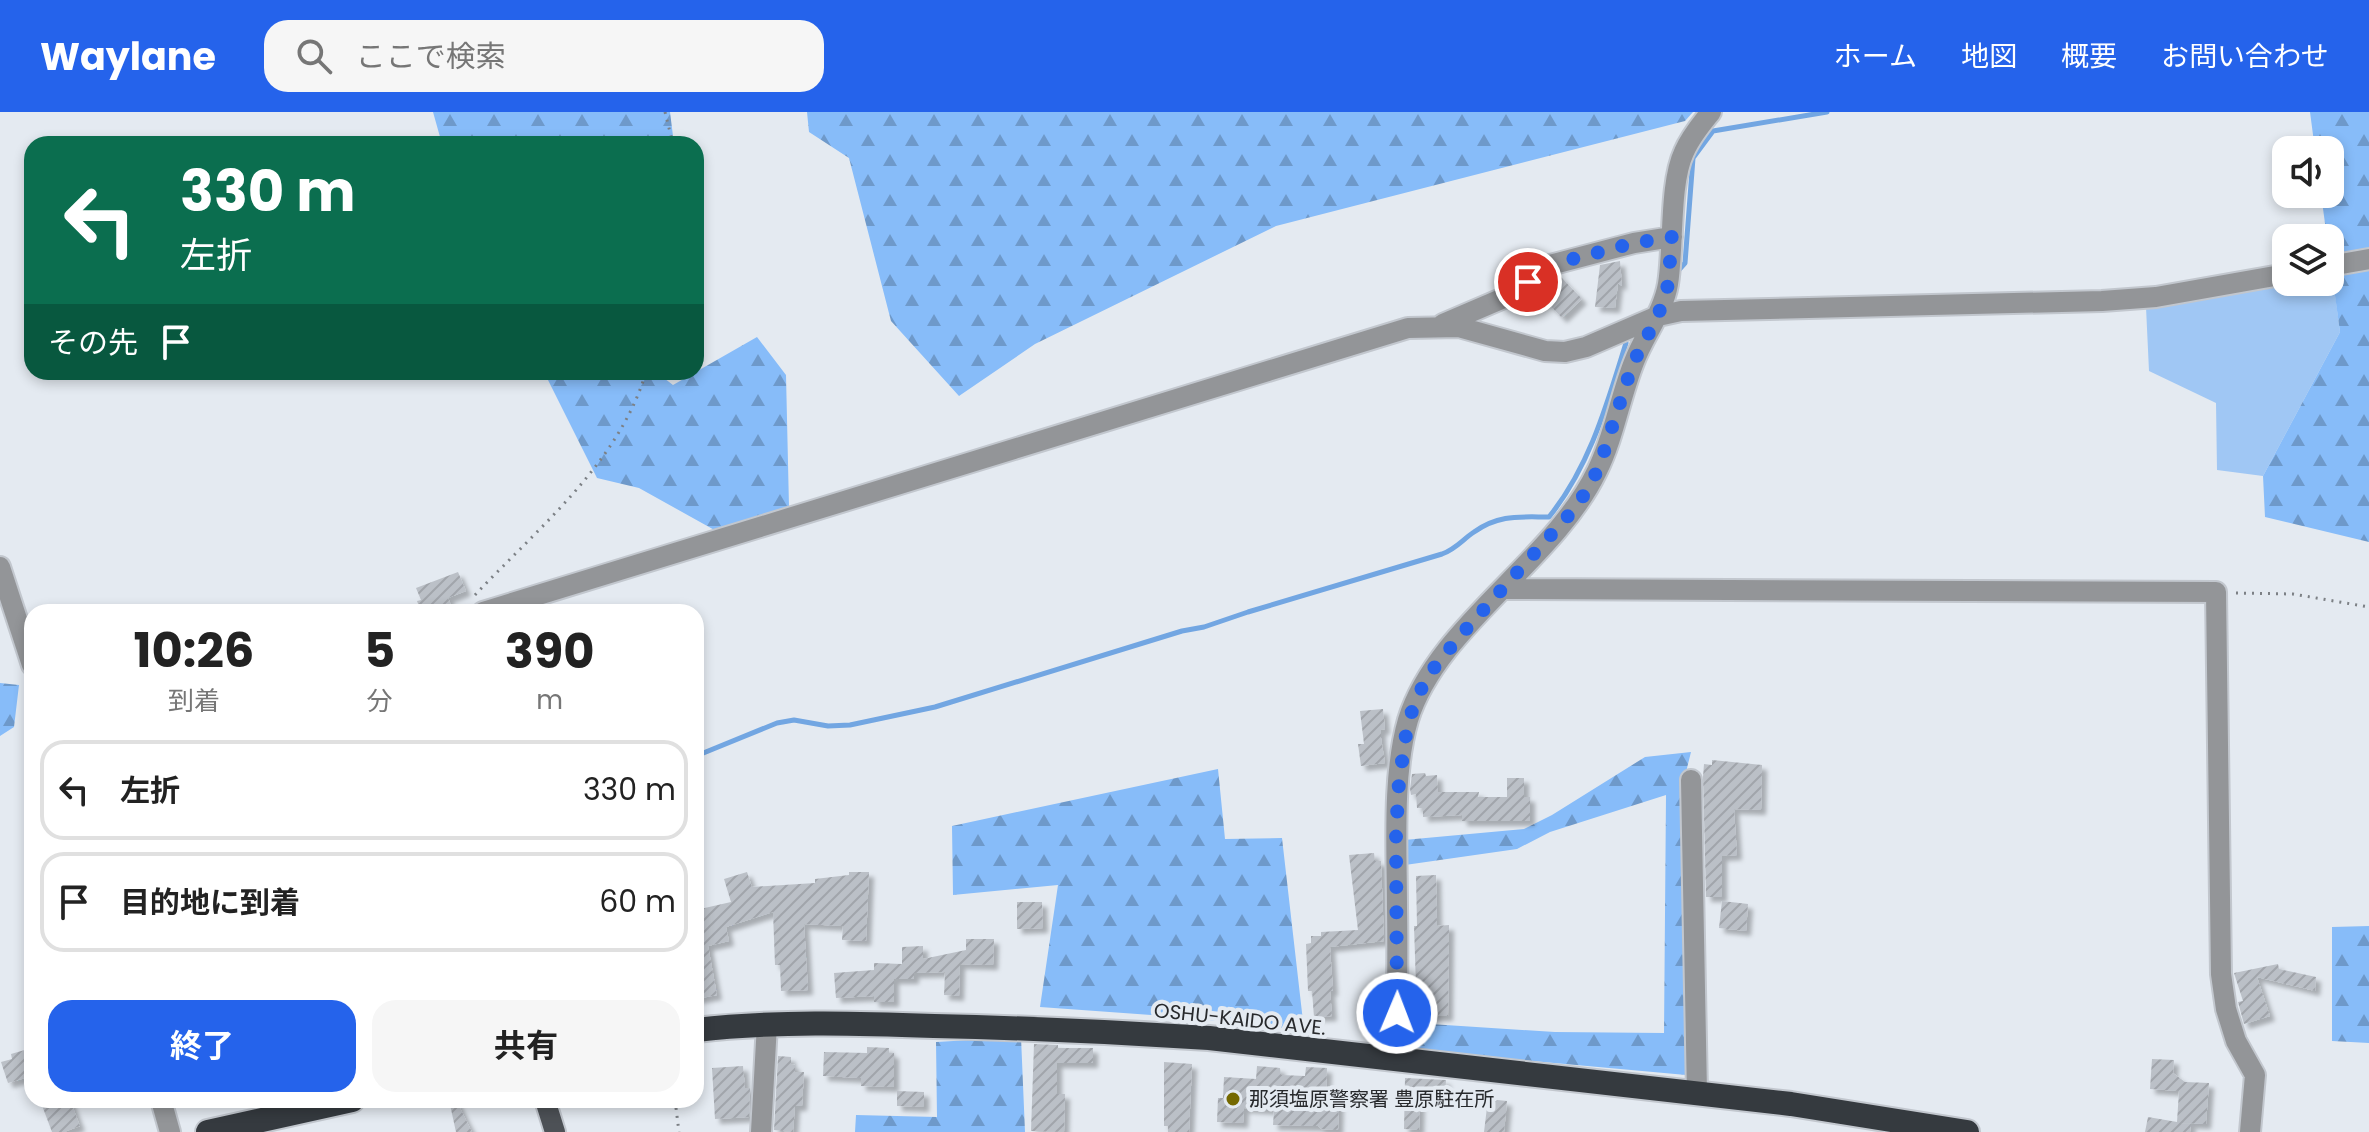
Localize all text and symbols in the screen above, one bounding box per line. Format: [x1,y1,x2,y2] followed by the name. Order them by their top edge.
[264,20,824,92] search box
[40,30,216,83] text: Waylane
[292,34,336,78] icon: search
[356,35,506,78] text: ここで検索
[1834,37,1917,76] text: ホーム
[1961,37,2017,76] text: 地図
[2061,37,2117,76] text: 概要
[2161,37,2329,76] text: お問い合わせ
[2272,136,2344,296] map controls
[2272,136,2344,208] button: sound
[180,152,355,231] text: 330 m
[48,168,152,272] icon: left
[2272,224,2344,296] button: layers
[180,230,252,281] text: 左折
[1494,248,1562,316] pin
[1506,260,1550,304] icon: arrive
[154,320,198,364] icon: arrive
[48,321,138,364] text: その先
[133,617,254,684] text: 10:26
[364,617,395,684] text: 5
[505,618,594,685] text: 390
[536,682,563,718] text: m
[168,683,220,719] text: 到着
[367,683,393,719] text: 分
[52,768,96,812] icon: left
[583,768,676,811] text: 330 m
[120,769,180,812] text: 左折
[52,880,96,924] icon: arrive
[599,880,676,923] text: 60 m
[120,881,300,924] text: 目的地に到着
[1355,971,1439,1055] position arrow
[1153,996,1327,1042] street label: OSHU-KAIDO AVE.
[48,1000,356,1092] button: 終了
[372,1000,680,1092] button: 共有
[1249,1085,1494,1113] place label: 那須塩原警察署 豊原駐在所
[1224,1090,1242,1108] marker: 那須塩原警察署 豊原駐在所

